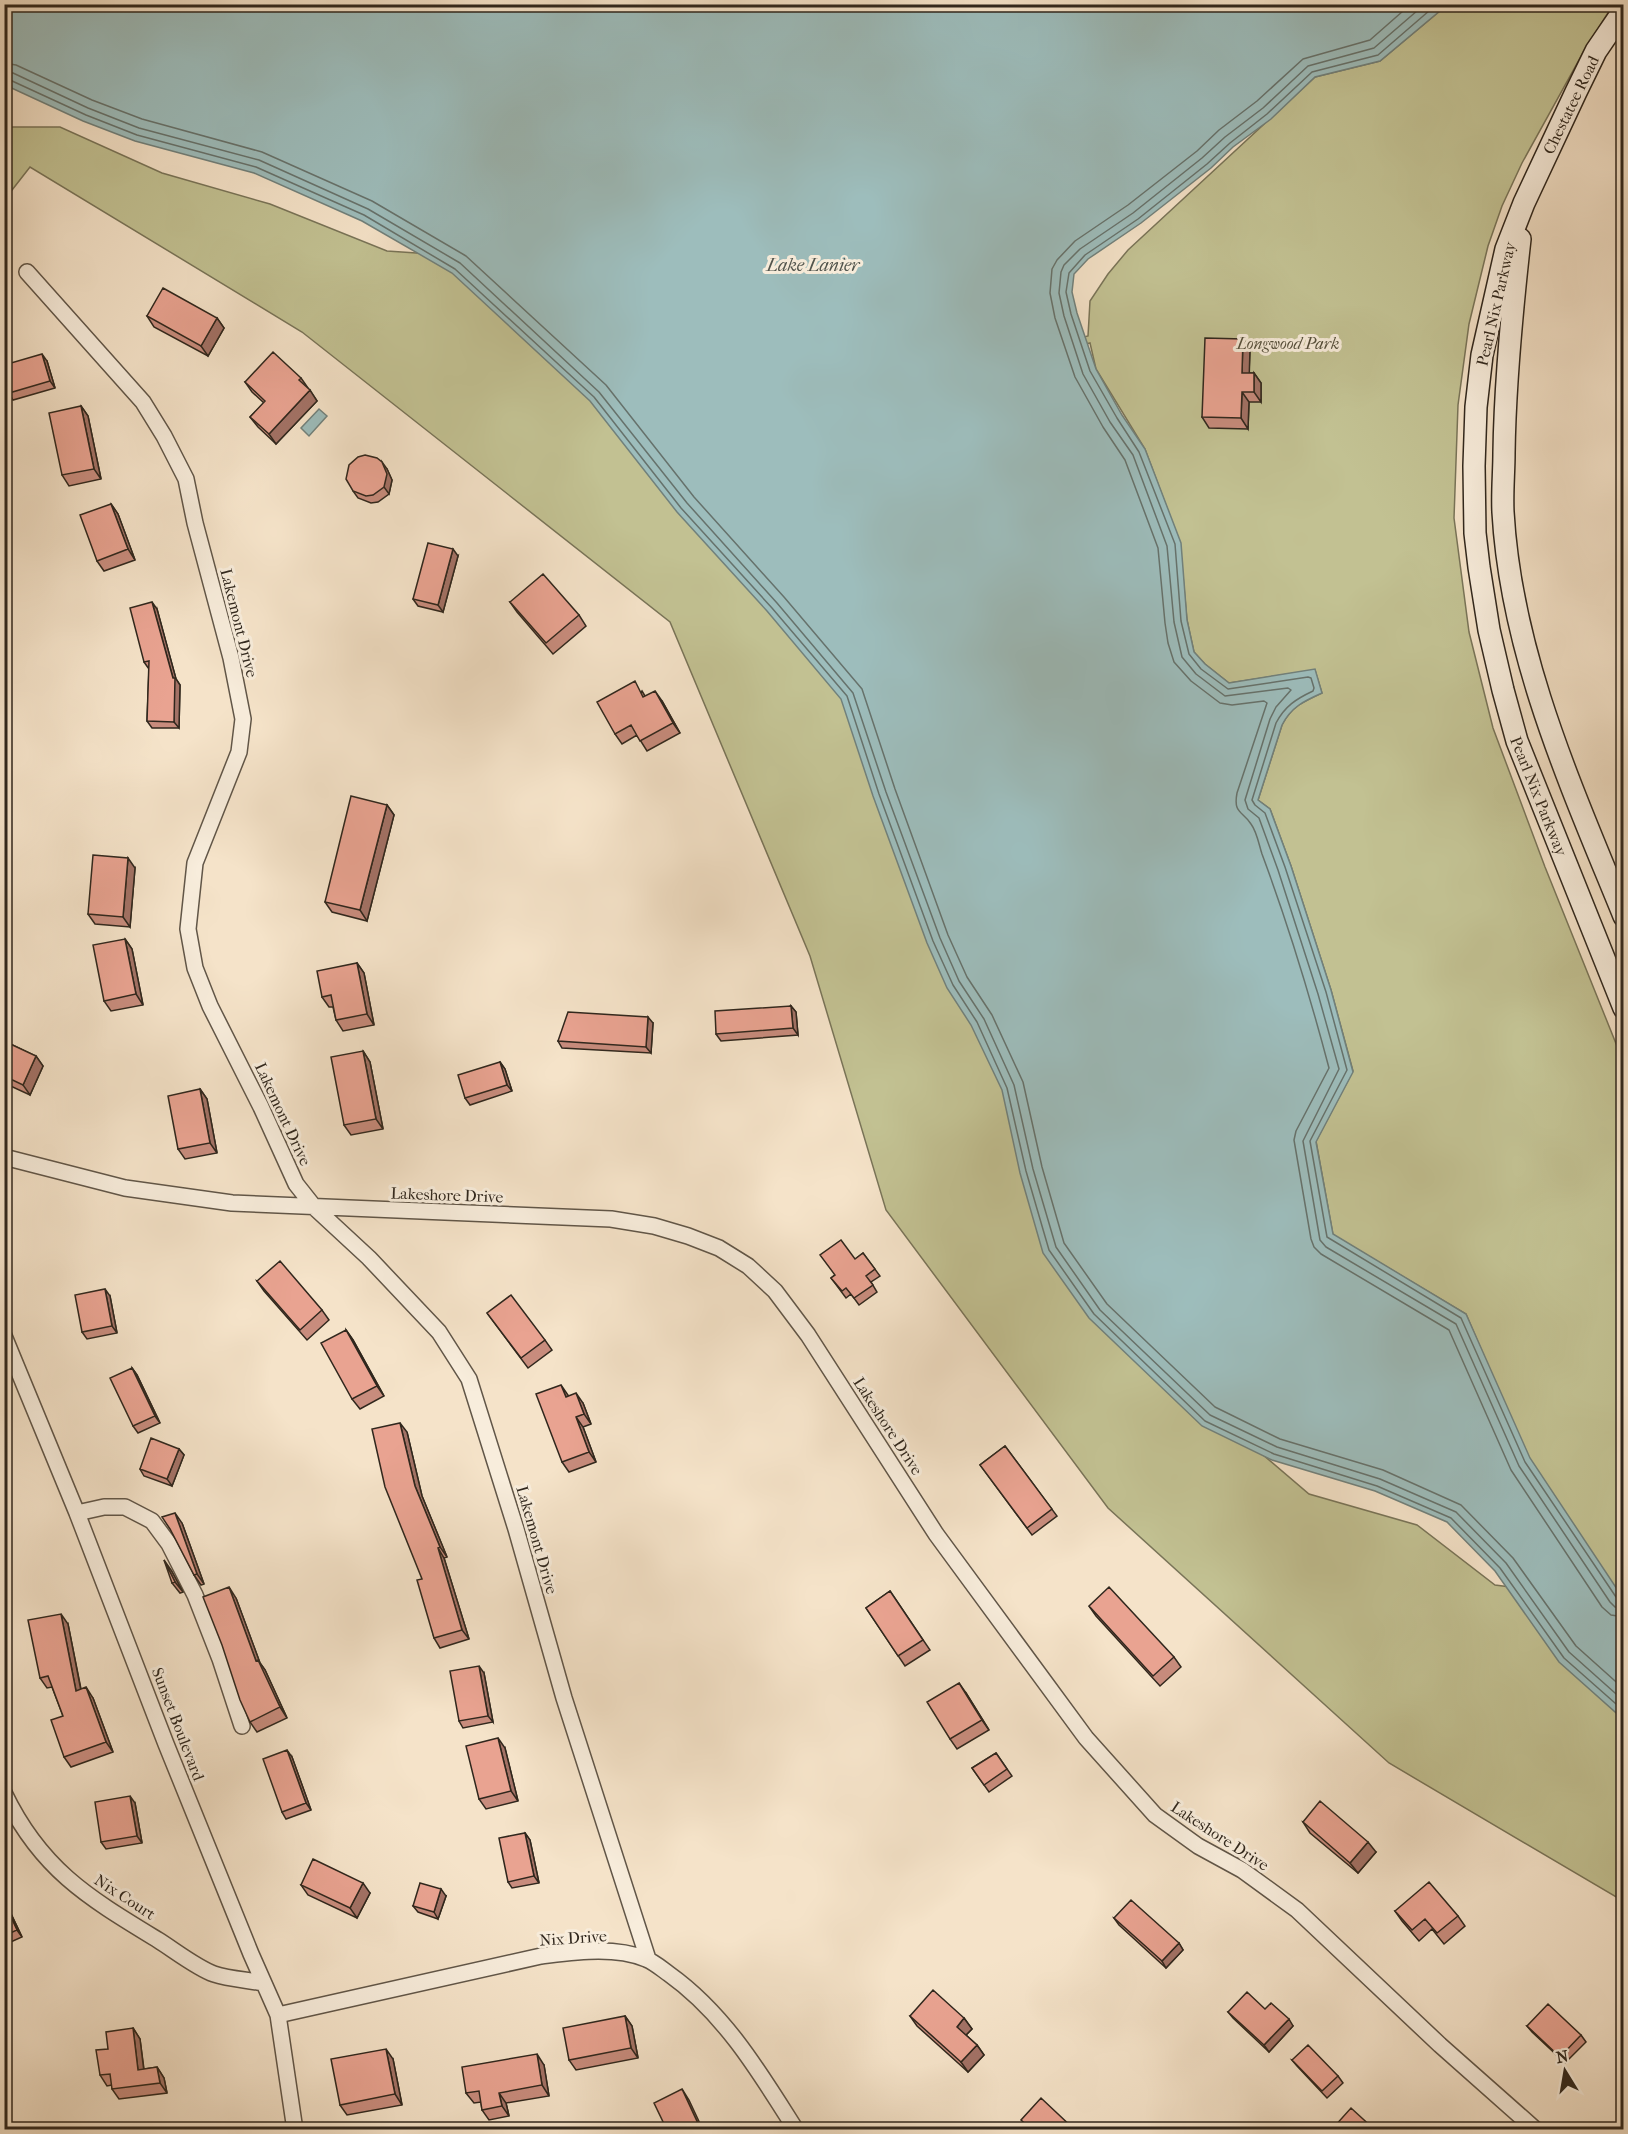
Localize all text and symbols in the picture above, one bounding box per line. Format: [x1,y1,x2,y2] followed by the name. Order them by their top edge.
[1539,52,1603,157] street label: Chestatee Road
[1472,240,1520,368] street label: Pearl Nix Parkway
[765,255,861,276] water label: Lake Lanier
[1236,334,1339,353] park label: Longwood Park
[216,567,262,680] street label: Lakemont Drive
[1507,733,1572,859] street label: Pearl Nix Parkway
[251,1059,315,1169] street label: Lakemont Drive
[390,1184,504,1206] street label: Lakeshore Drive
[849,1373,927,1479] street label: Lakeshore Drive
[512,1484,562,1596] street label: Lakemont Drive
[148,1665,208,1783] street label: Sunset Boulevard
[1167,1797,1273,1875] street label: Lakeshore Drive
[91,1870,159,1924] street label: Nix Court
[539,1926,607,1950] street label: Nix Drive
[1535,2041,1595,2101] north arrow
[1554,2046,1571,2067] text: N

